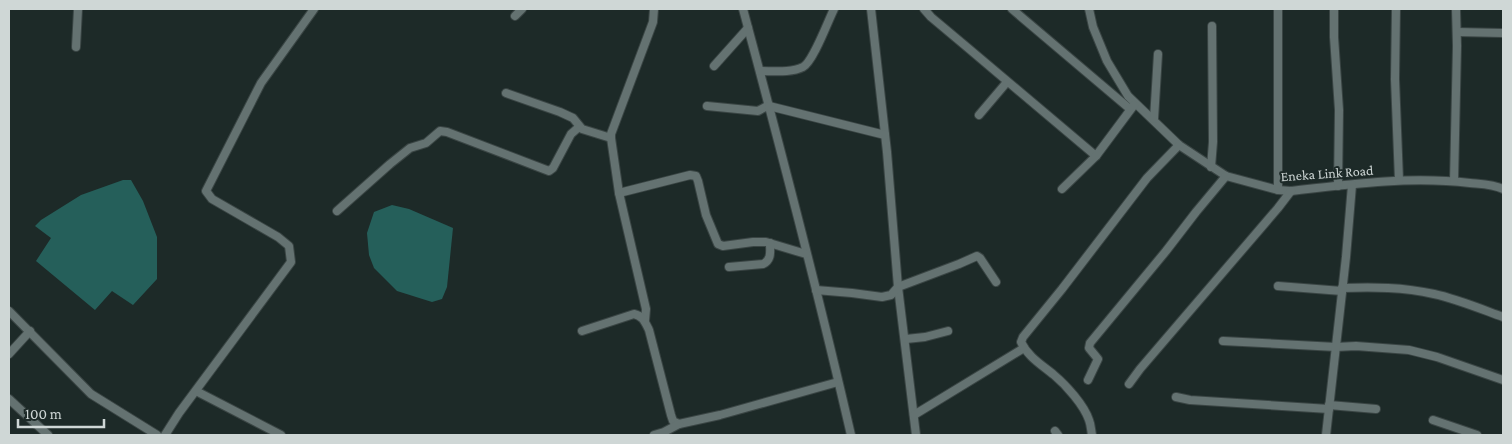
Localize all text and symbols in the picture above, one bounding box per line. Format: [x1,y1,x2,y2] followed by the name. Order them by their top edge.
[1280,162,1375,184] street label: Eneka Link Road
[18,396,104,428] scale bar
[25,406,62,422] text: 100 m

